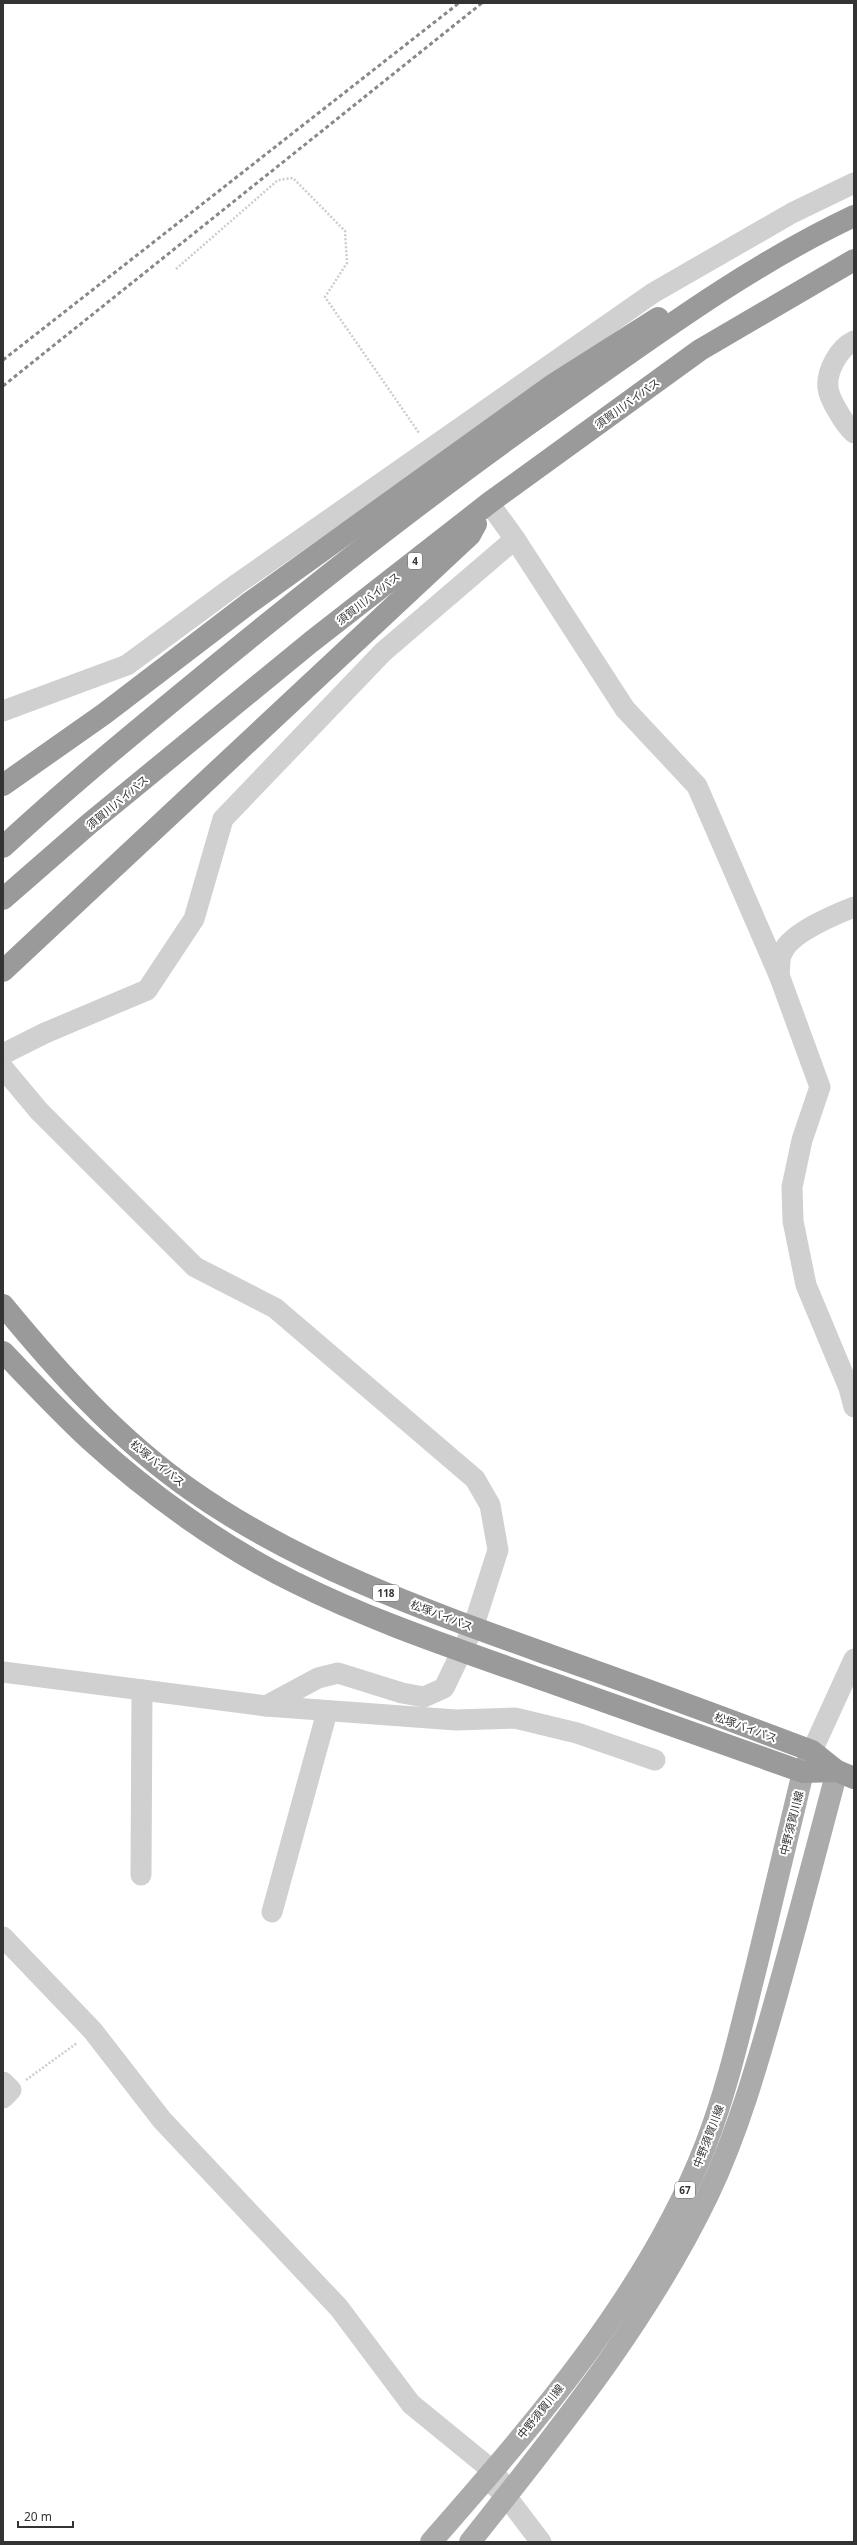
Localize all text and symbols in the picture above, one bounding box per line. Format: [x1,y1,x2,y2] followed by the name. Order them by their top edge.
[592,374,662,432] street label: 須賀川バイパス
[408,553,422,569] road number: 4
[333,568,403,628] street label: 須賀川バイパス
[83,772,151,832] street label: 須賀川バイパス
[128,1436,188,1490] street label: 松塚バイパス
[373,1585,399,1601] road number: 118
[409,1596,475,1634] street label: 松塚バイパス
[713,1709,779,1745] street label: 松塚バイパス
[776,1789,806,1857] street label: 中野須賀川線
[689,2103,727,2169] street label: 中野須賀川線
[675,2182,695,2198] road number: 67
[513,2381,567,2441] street label: 中野須賀川線
[18,2503,73,2529] scale bar
[24,2508,52,2525] text: 20 m

